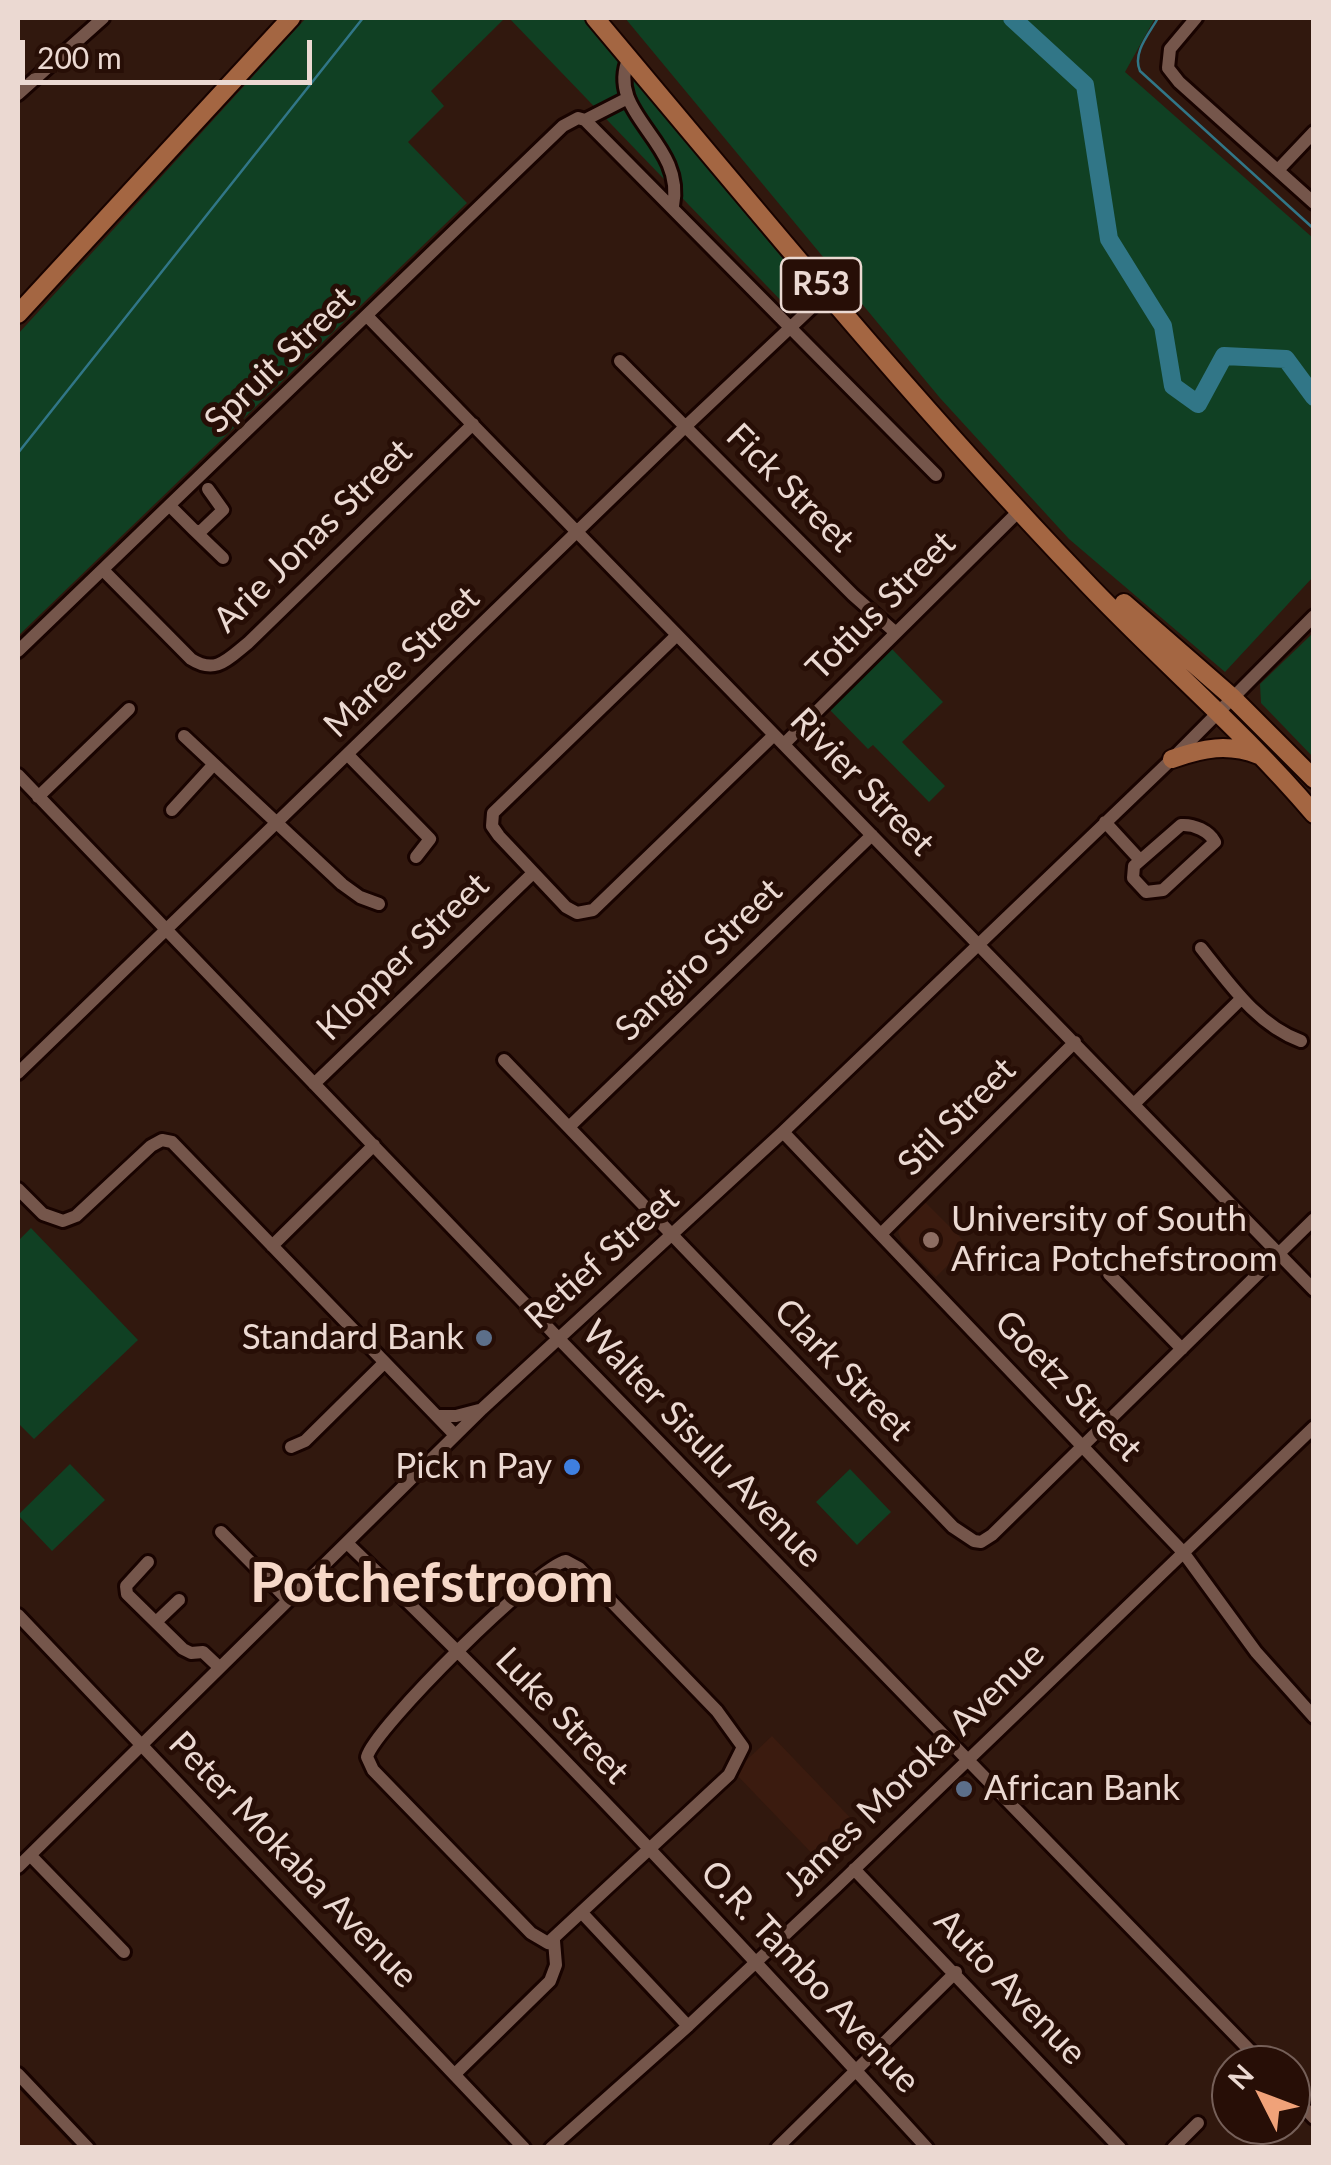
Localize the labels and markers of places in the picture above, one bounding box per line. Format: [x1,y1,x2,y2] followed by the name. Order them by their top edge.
[951,1199,1277,1281] place label: University of South Africa Potchefstroom
[920,1229,942,1251] marker: University of South Africa Potchefstroom
[242,1317,464,1359] place label: Standard Bank
[473,1327,495,1349] marker: Standard Bank
[395,1446,552,1488] place label: Pick n Pay
[561,1456,583,1478] marker: Pick n Pay
[984,1768,1180,1810] place label: African Bank
[953,1778,975,1800] marker: African Bank

